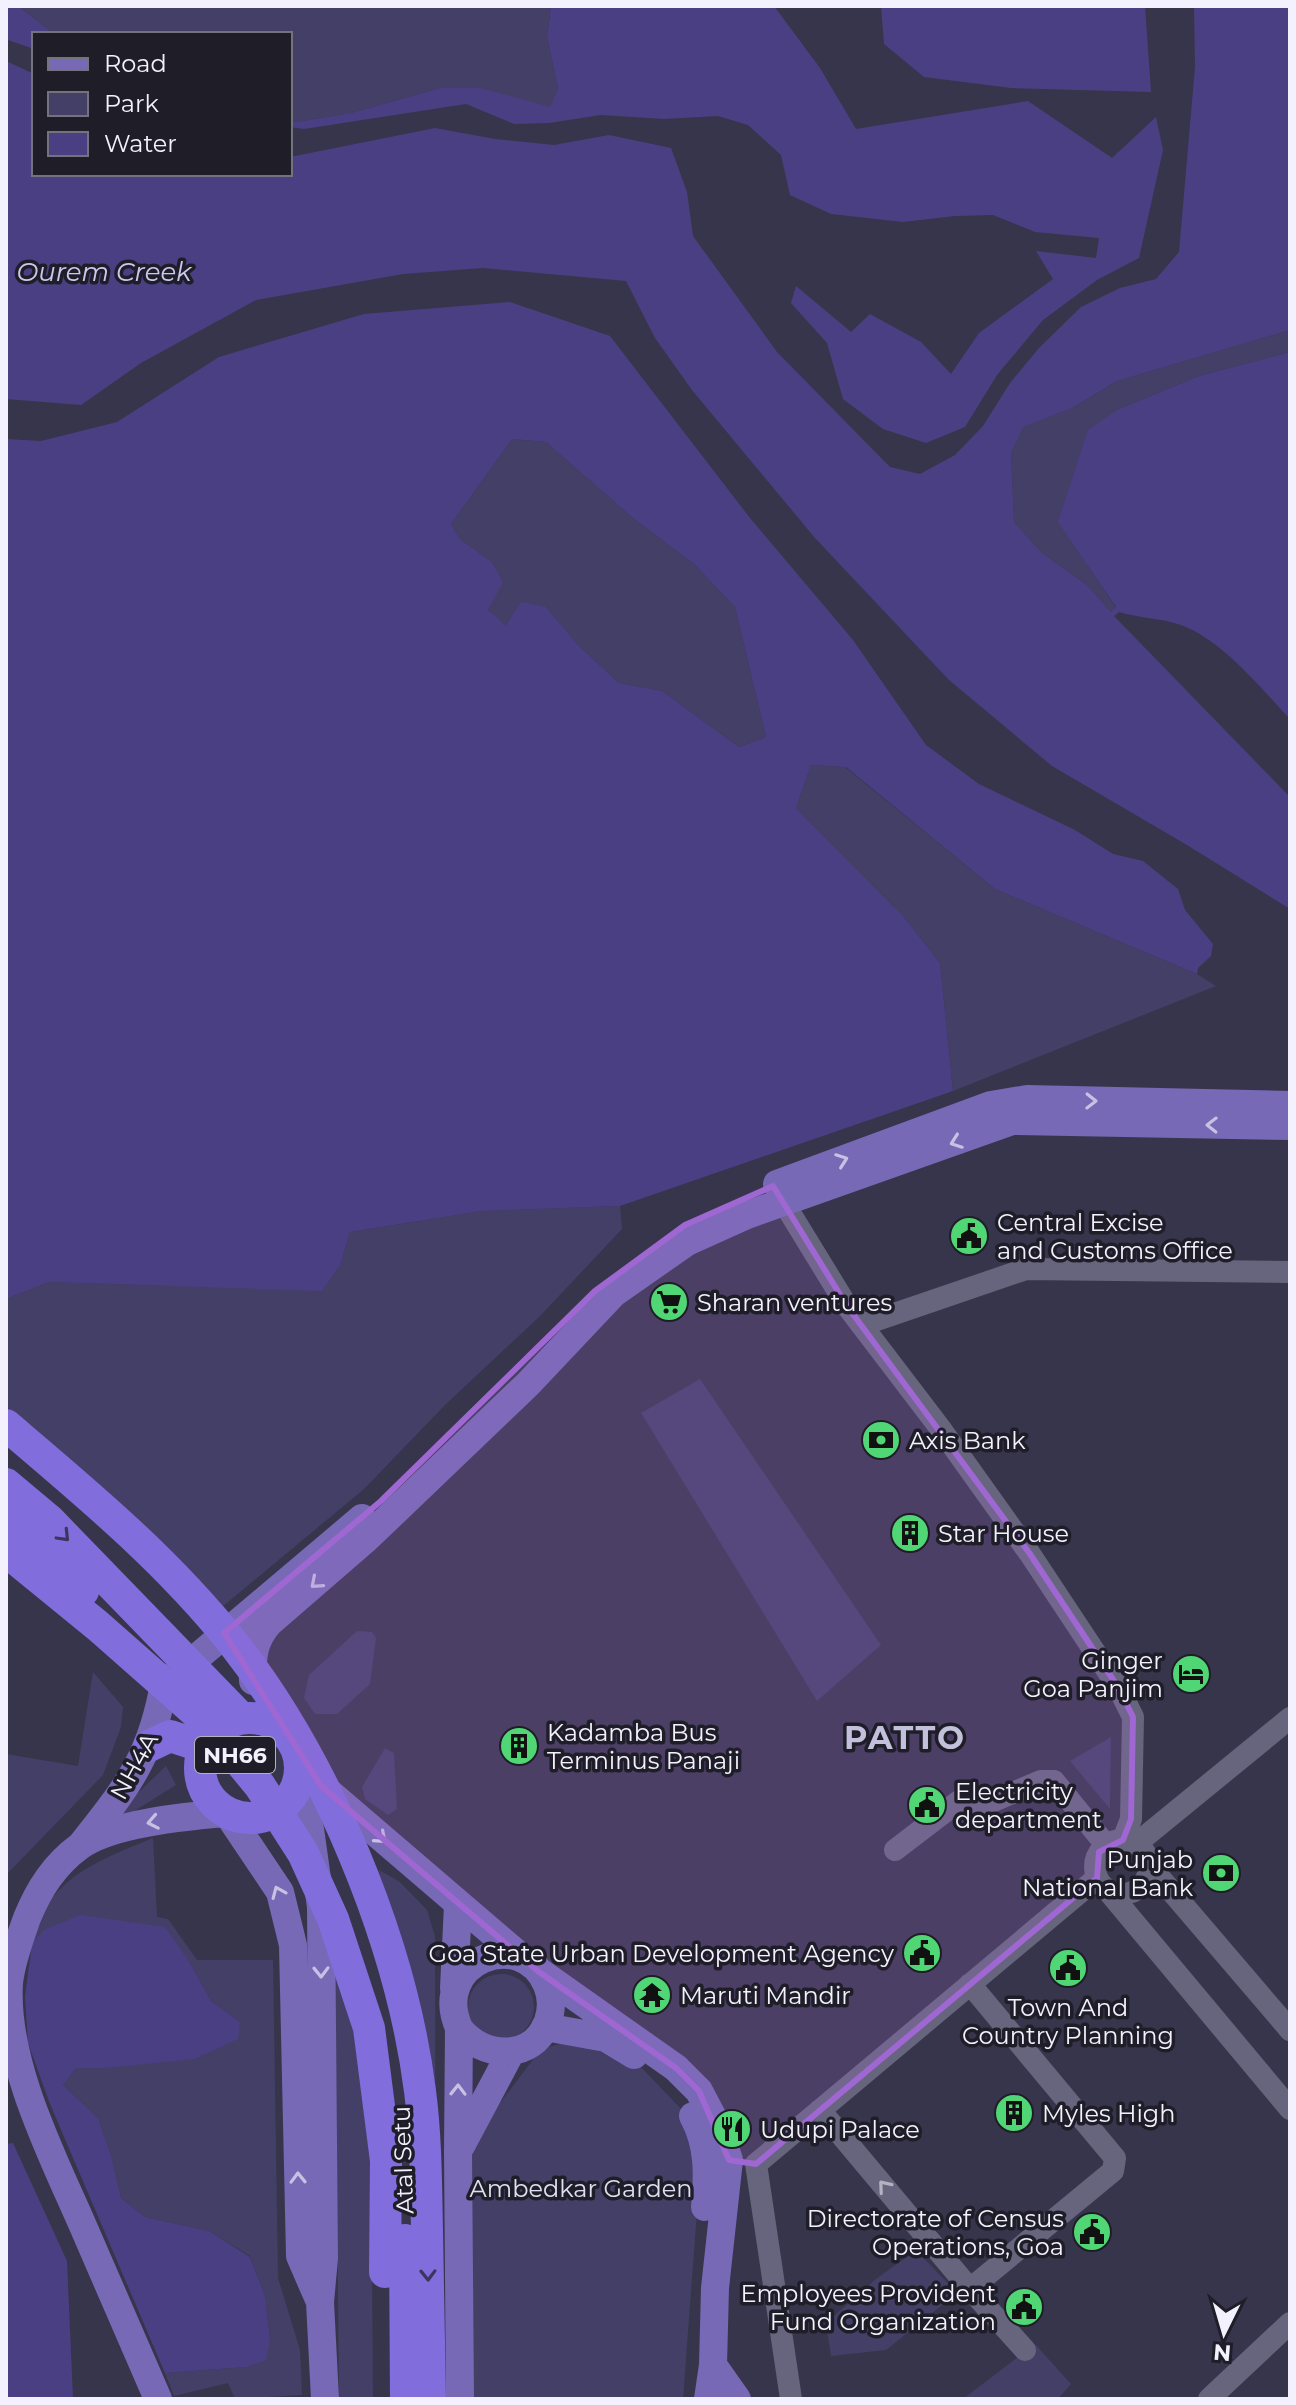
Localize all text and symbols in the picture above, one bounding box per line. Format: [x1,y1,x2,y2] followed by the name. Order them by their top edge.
[32,32,292,176] legend
[104,49,167,78] text: Road
[104,89,159,118] text: Park
[104,129,177,158] text: Water
[16,256,193,288] water label: Ourem Creek
[1085,1092,1098,1109] one-way arrow
[1205,1116,1218,1134] one-way arrow
[950,1132,964,1149] one-way arrow
[834,1154,848,1170] one-way arrow
[997,1208,1233,1265] place label: Central Excise and Customs Office
[948,1215,990,1257] public building icon: Central Excise and Customs Office
[648,1281,690,1323] supermarket icon: Sharan ventures
[697,1288,892,1317] place label: Sharan ventures
[860,1419,902,1461] bank icon: Axis Bank
[909,1426,1026,1455] place label: Axis Bank
[889,1512,931,1554] building icon: Star House
[938,1519,1069,1548] place label: Star House
[55,1527,70,1541] one-way arrow
[310,1573,325,1588] one-way arrow
[1023,1646,1163,1703] place label: Ginger Goa Panjim
[1170,1653,1212,1695] hotel icon: Ginger Goa Panjim
[547,1718,740,1775] place label: Kadamba Bus Terminus Panaji
[844,1718,966,1757] district label: PATTO
[498,1725,540,1767] building icon: Kadamba Bus Terminus Panaji
[104,1727,165,1805] street label: NH4A
[195,1737,275,1773] road number: NH66
[955,1777,1102,1834] place label: Electricity department
[906,1784,948,1826] public building icon: Electricity department
[147,1813,161,1830] one-way arrow
[371,1829,386,1843] one-way arrow
[1022,1845,1194,1902] place label: Punjab National Bank
[1200,1852,1242,1894] bank icon: Punjab National Bank
[271,1886,288,1900] one-way arrow
[901,1932,943,1974] public building icon: Goa State Urban Development Agency
[429,1939,894,1968] place label: Goa State Urban Development Agency
[1047,1947,1089,1989] public building icon: Town And Country Planning
[313,1966,330,1979] one-way arrow
[631,1974,673,2016] temple icon: Maruti Mandir
[680,1981,851,2010] place label: Maruti Mandir
[962,1993,1174,2050] place label: Town And Country Planning
[450,2083,467,2096] one-way arrow
[993,2092,1035,2134] building icon: Myles High
[1042,2099,1176,2128] place label: Myles High
[387,2105,419,2215] street label: Atal Setu
[711,2108,753,2150] restaurant icon: Udupi Palace
[760,2115,920,2144] place label: Udupi Palace
[290,2171,307,2184] one-way arrow
[470,2174,692,2203] park label: Ambedkar Garden
[879,2181,894,2195] one-way arrow
[807,2204,1064,2261] place label: Directorate of Census Operations, Goa
[1071,2211,1113,2253] public building icon: Directorate of Census Operations, Goa
[419,2269,436,2282] one-way arrow
[741,2279,996,2336] place label: Employees Provident Fund Organization
[1003,2286,1045,2328] public building icon: Employees Provident Fund Organization
[1184,2293,1264,2373] north arrow
[1212,2338,1232,2367] text: N

